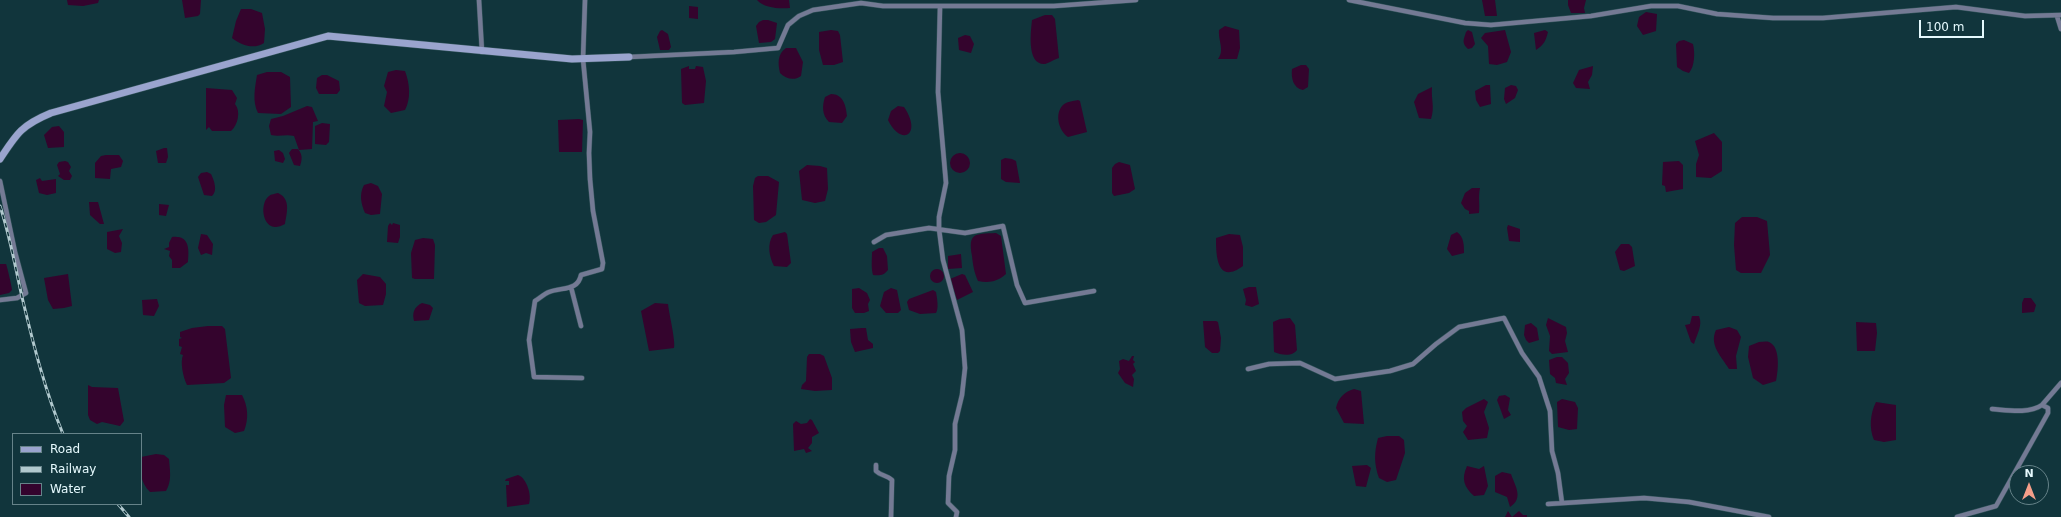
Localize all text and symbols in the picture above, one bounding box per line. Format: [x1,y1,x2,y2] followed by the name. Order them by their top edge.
[1921,12,1986,38] scale bar
[1926,20,1964,34] text: 100 m
[12,433,142,505] legend
[50,442,80,456] text: Road
[50,462,96,476] text: Railway
[2009,465,2049,505] north arrow
[2024,467,2034,480] text: N
[50,482,85,496] text: Water

